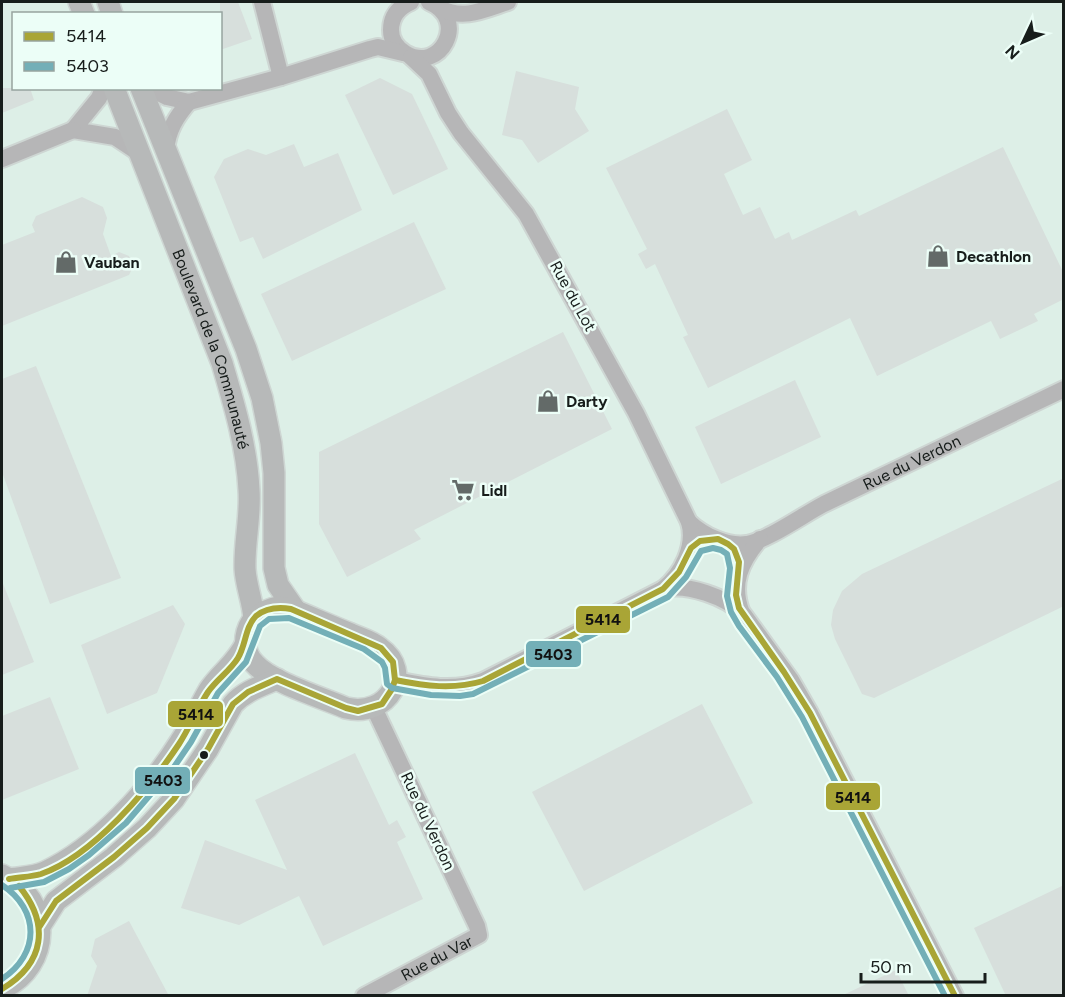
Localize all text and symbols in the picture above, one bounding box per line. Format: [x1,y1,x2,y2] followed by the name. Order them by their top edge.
[12,12,222,90] legend
[993,12,1053,72] north arrow
[66,25,106,47] text: 5414
[1001,41,1024,63] text: N
[66,55,109,77] text: 5403
[925,243,951,269] shop icon: Decathlon
[169,246,254,451] street label: Boulevard de la Communauté
[956,247,1031,266] place label: Decathlon
[53,249,79,275] shop icon: Vauban
[84,253,140,272] place label: Vauban
[546,257,600,335] street label: Rue du Lot
[535,388,561,414] shop icon: Darty
[566,392,608,411] place label: Darty
[860,430,964,494] street label: Rue du Verdon
[450,477,476,503] supermarket icon: Lidl
[481,481,507,500] place label: Lidl
[575,605,631,634] line badge: 5414
[585,610,621,629] text: 5414
[525,640,582,668] line badge: 5403
[534,645,572,664] text: 5403
[167,700,224,728] line badge: 5414
[178,705,214,724] text: 5414
[198,749,210,761] unlabelled marker
[134,766,191,795] line badge: 5403
[397,769,459,873] street label: Rue du Verdon
[144,771,182,790] text: 5403
[825,782,881,811] line badge: 5414
[835,788,871,807] text: 5414
[398,931,476,984] street label: Rue du Var
[861,946,986,984] scale bar
[870,956,912,978] text: 50 m

